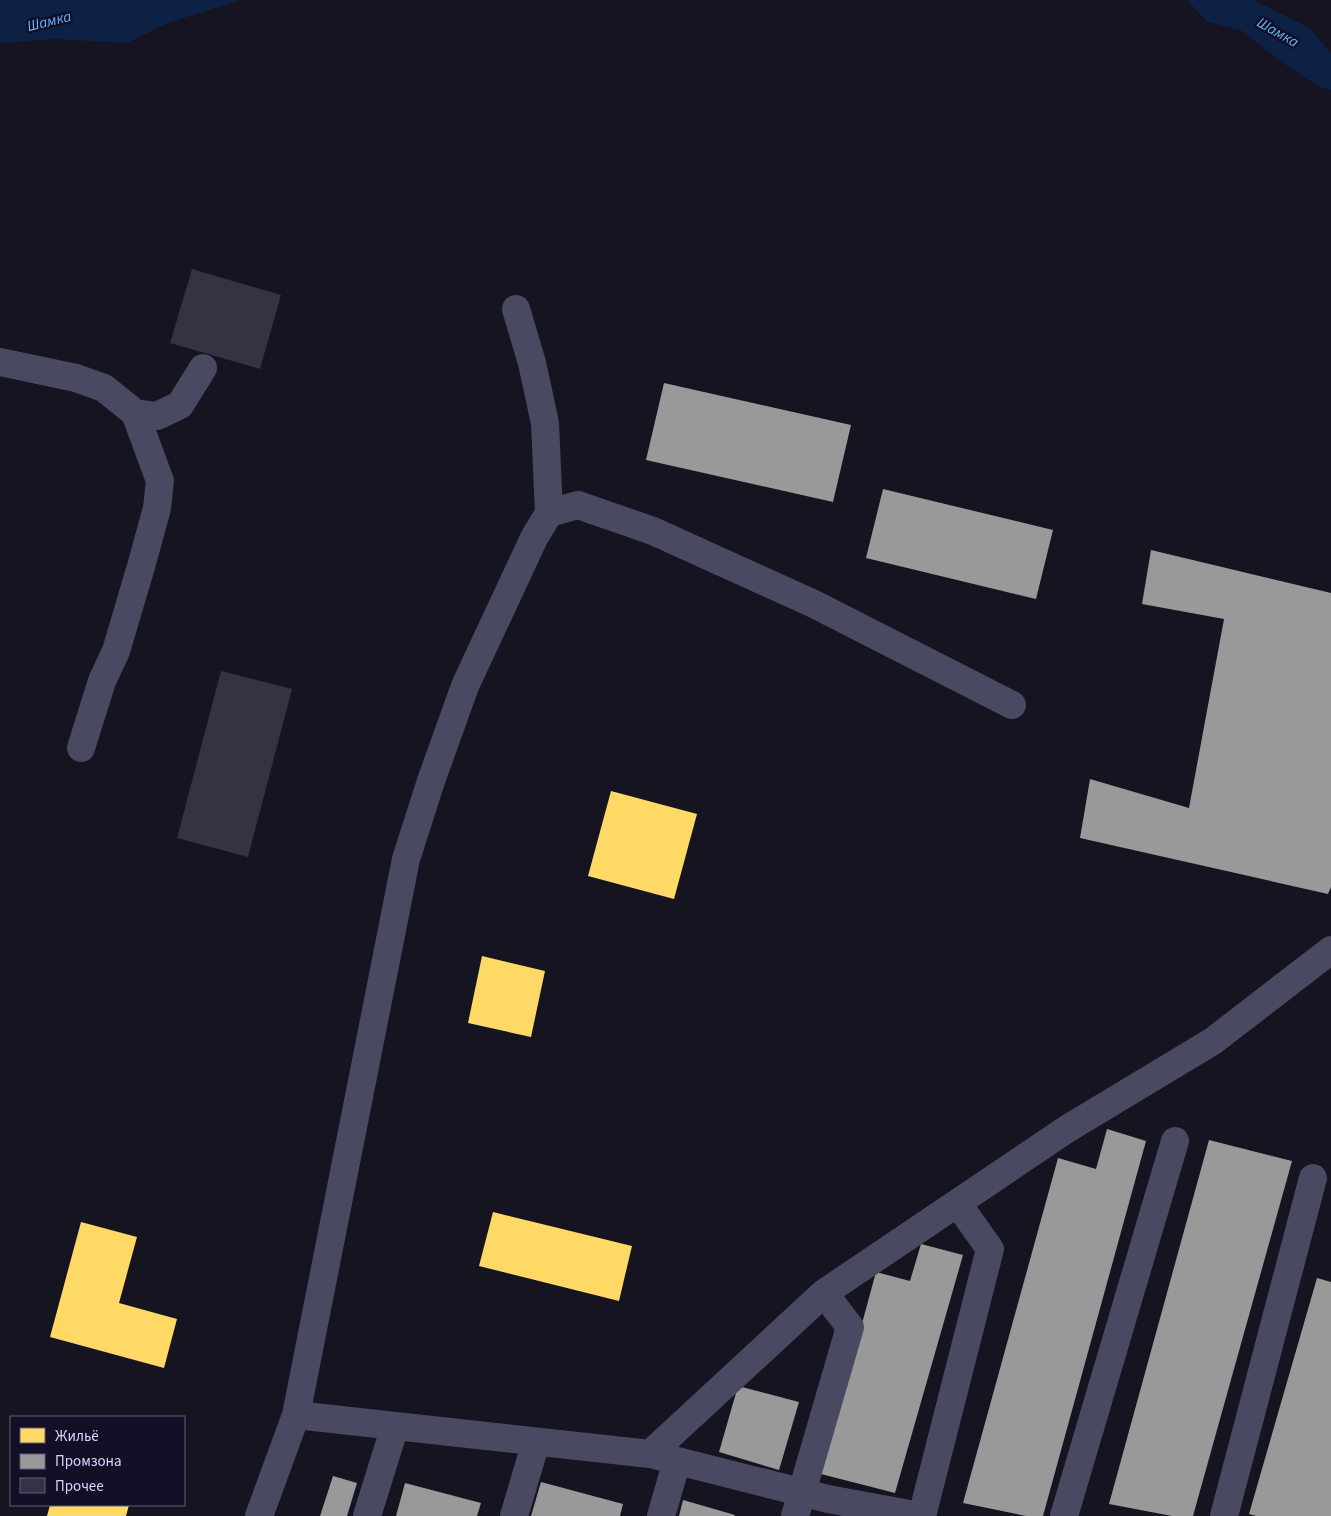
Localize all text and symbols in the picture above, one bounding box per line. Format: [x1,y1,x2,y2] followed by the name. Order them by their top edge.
[25,6,73,37] water label: Шамка
[1253,12,1302,53] water label: Шамка
[10,1416,185,1506] legend
[55,1426,99,1447] text: Жильё
[55,1451,122,1472] text: Промзона
[55,1476,104,1497] text: Прочее

